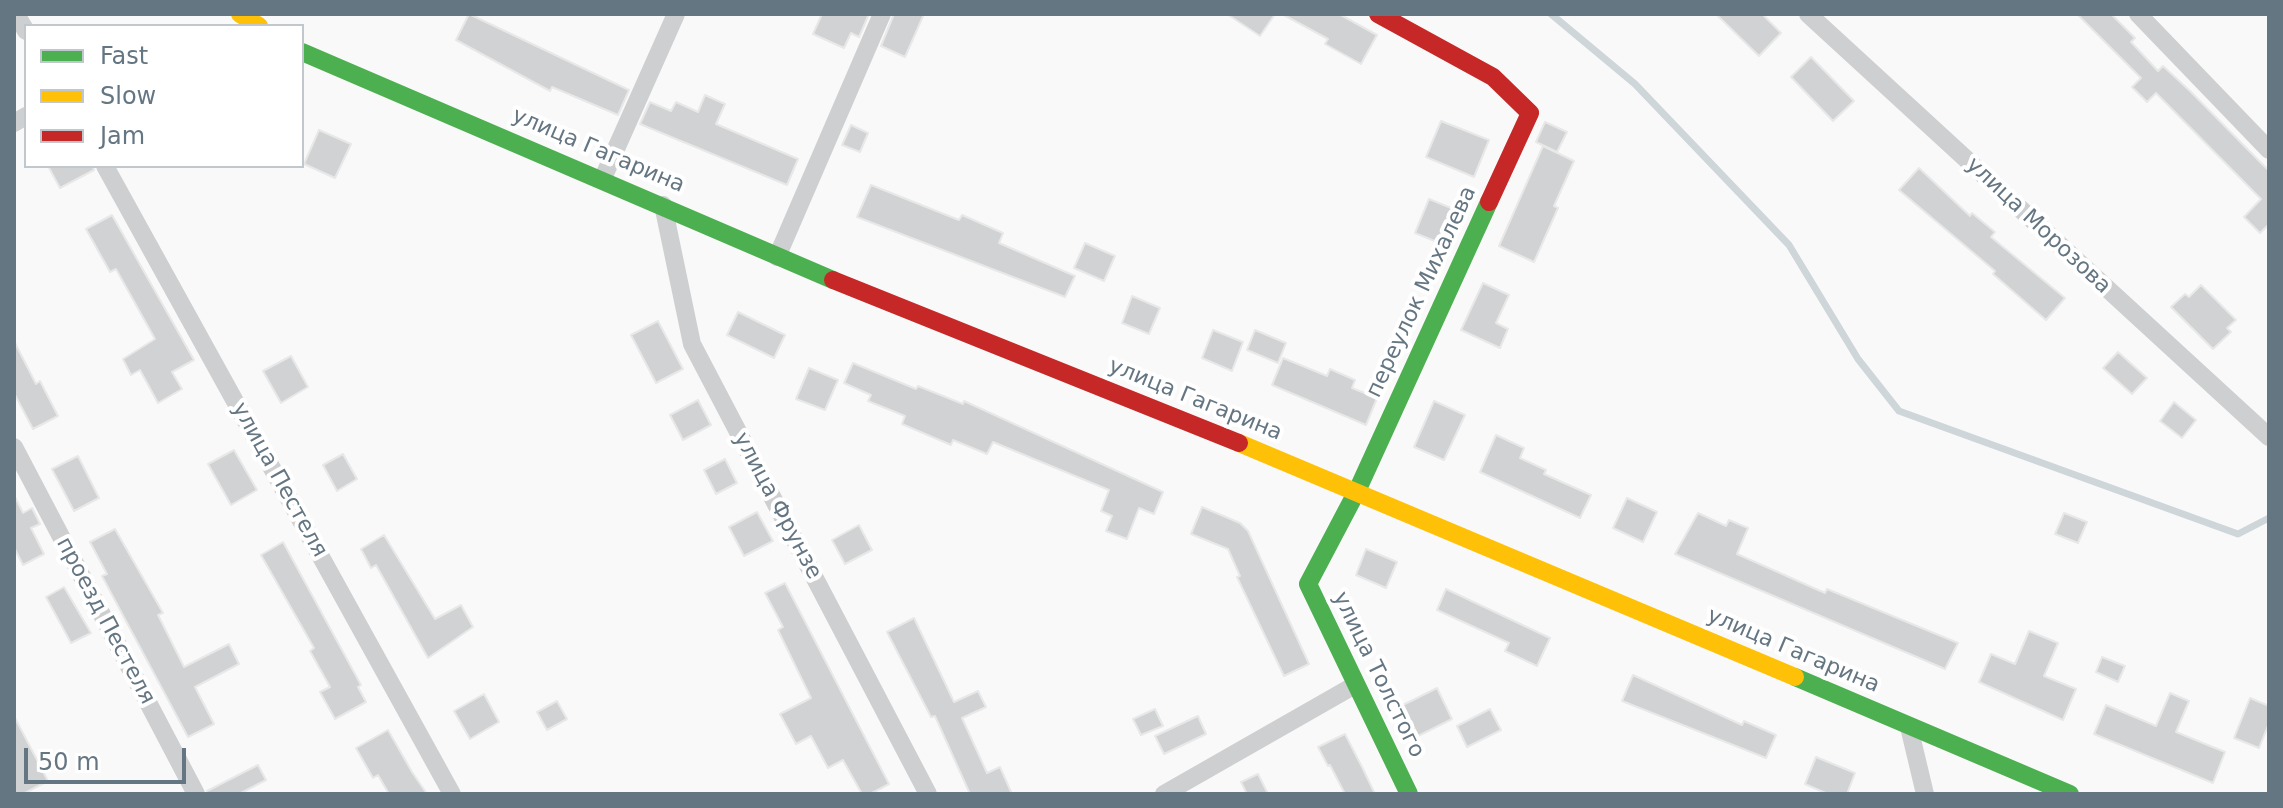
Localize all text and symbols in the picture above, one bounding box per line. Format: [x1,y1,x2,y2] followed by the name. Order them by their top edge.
[24,24,304,168] legend
[100,42,148,70] text: Fast
[100,82,156,110] text: Slow
[508,103,688,199] street label: улица Гагарина
[100,122,145,150] text: Jam
[1960,152,2116,300] street label: улица Морозова
[1361,182,1483,402] street label: переулок Михалева
[1104,353,1286,447] street label: улица Гагарина
[226,398,332,562] street label: улица Пестеля
[727,428,827,584] street label: улица Фрунзе
[50,533,160,709] street label: проезд Пестеля
[1326,588,1430,762] street label: улица Толстого
[1703,603,1883,699] street label: улица Гагарина
[28,732,190,782] scale bar
[38,748,100,776] text: 50 m

